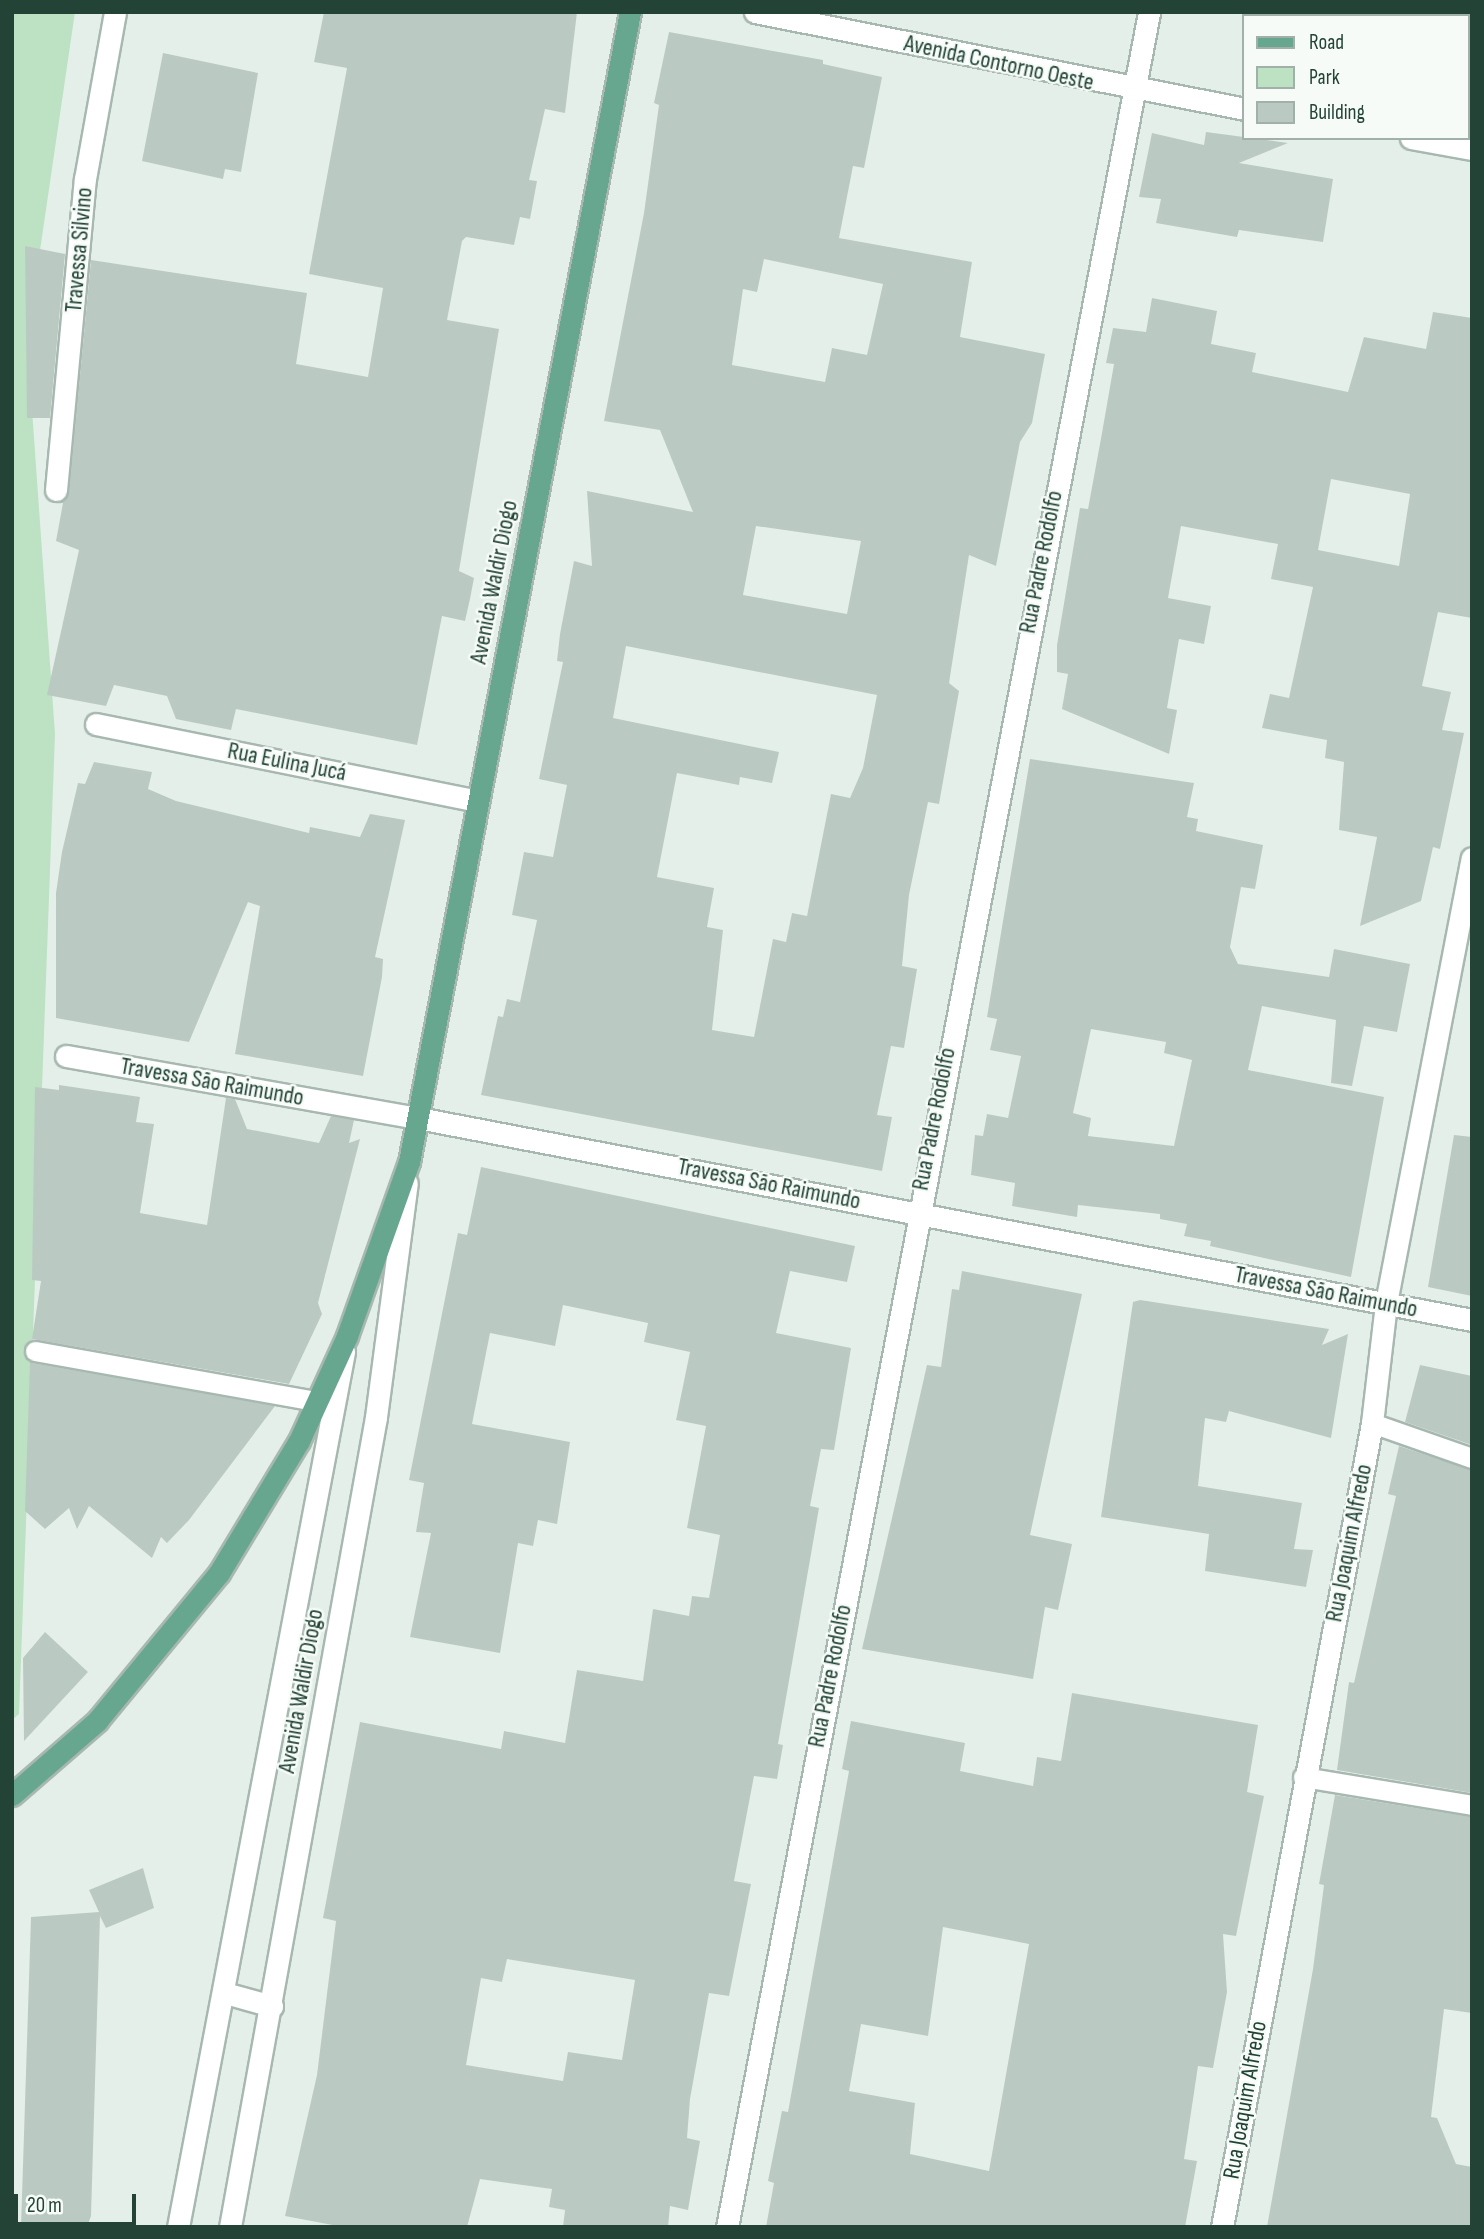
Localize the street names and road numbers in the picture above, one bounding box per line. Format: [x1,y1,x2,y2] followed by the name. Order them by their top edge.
[901,29,1097,97] street label: Avenida Contorno Oeste
[59,186,99,314] street label: Travessa Silvino
[1013,488,1069,636] street label: Rua Padre Rodolfo
[464,498,524,666] street label: Avenida Waldir Diogo
[225,736,349,788] street label: Rua Eulina Jucá
[906,1045,962,1193] street label: Rua Padre Rodolfo
[118,1052,306,1112] street label: Travessa São Raimundo
[675,1152,863,1216] street label: Travessa São Raimundo
[1232,1260,1420,1324] street label: Travessa São Raimundo
[1320,1462,1378,1624] street label: Rua Joaquim Alfredo
[802,1602,858,1750] street label: Rua Padre Rodolfo
[272,1607,330,1775] street label: Avenida Waldir Diogo
[1217,2019,1273,2181] street label: Rua Joaquim Alfredo

